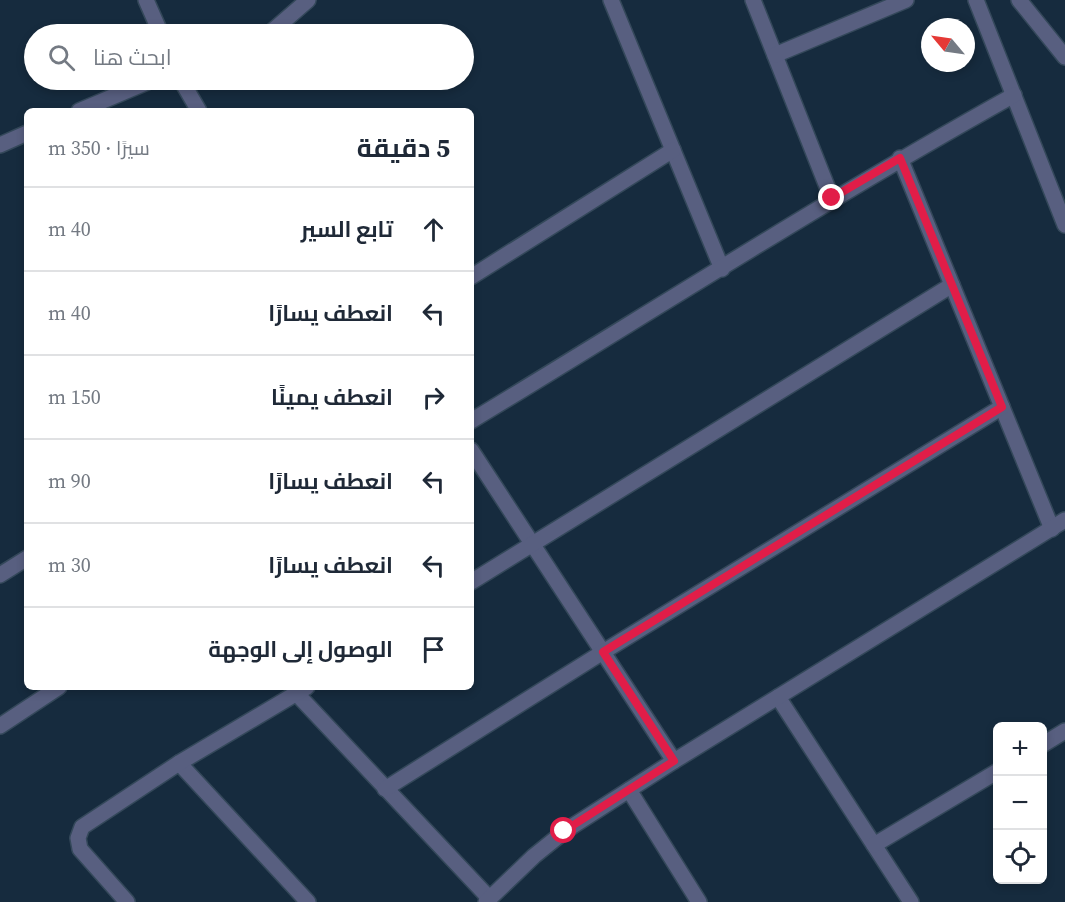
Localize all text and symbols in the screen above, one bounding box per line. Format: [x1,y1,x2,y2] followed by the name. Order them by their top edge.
[921,18,975,72] north arrow
[24,24,474,90] search box
[45,41,78,74] icon: search
[93,42,172,72] text: ابحث هنا
[357,130,450,166] text: 5 دقيقة
[48,134,150,162] text: سيرًا · 350 m
[818,184,844,210] route end
[417,213,450,246] icon: ahead
[301,214,393,244] text: تابع السير
[48,215,91,243] text: 40 m
[417,297,450,330] icon: left
[268,298,393,328] text: انعطف يسارًا
[48,299,91,327] text: 40 m
[417,381,450,414] icon: right
[271,382,393,412] text: انعطف يمينًا
[48,383,101,411] text: 150 m
[417,465,450,498] icon: left
[268,466,393,496] text: انعطف يسارًا
[48,467,91,495] text: 90 m
[417,549,450,582] icon: left
[268,550,393,580] text: انعطف يسارًا
[48,551,91,579] text: 30 m
[417,633,450,666] icon: arrive
[208,634,393,664] text: الوصول إلى الوجهة
[993,722,1047,884] map controls
[993,722,1047,776] button: +
[993,776,1047,830] button: −
[550,817,576,843] route start
[993,830,1047,884] button: locate

